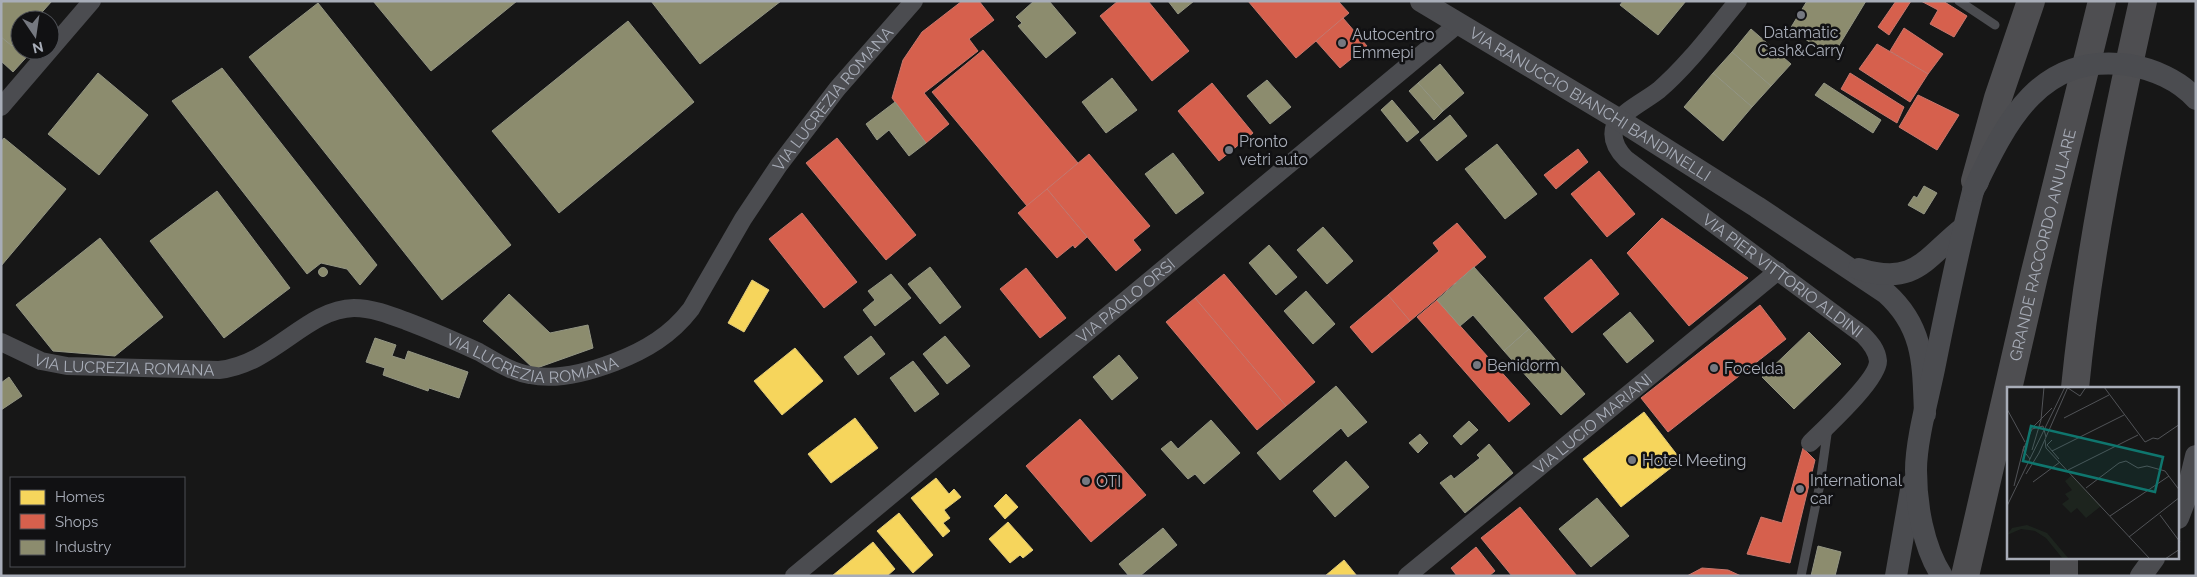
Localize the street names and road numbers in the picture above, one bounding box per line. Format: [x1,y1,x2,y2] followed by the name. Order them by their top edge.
[769,23,897,175] street label: VIA LUCREZIA ROMANA
[1466,23,1714,185] street label: VIA RANUCCIO BIANCHI BANDINELLI
[2006,127,2080,363] street label: GRANDE RACCORDO ANULARE
[1699,210,1866,342] street label: VIA PIER VITTORIO ALDINI
[1073,255,1179,347] street label: VIA PAOLO ORSI
[443,330,621,387] street label: VIA LUCREZIA ROMANA
[31,350,215,380] street label: VIA LUCREZIA ROMANA
[1530,370,1656,478] street label: VIA LUCIO MARIANI

